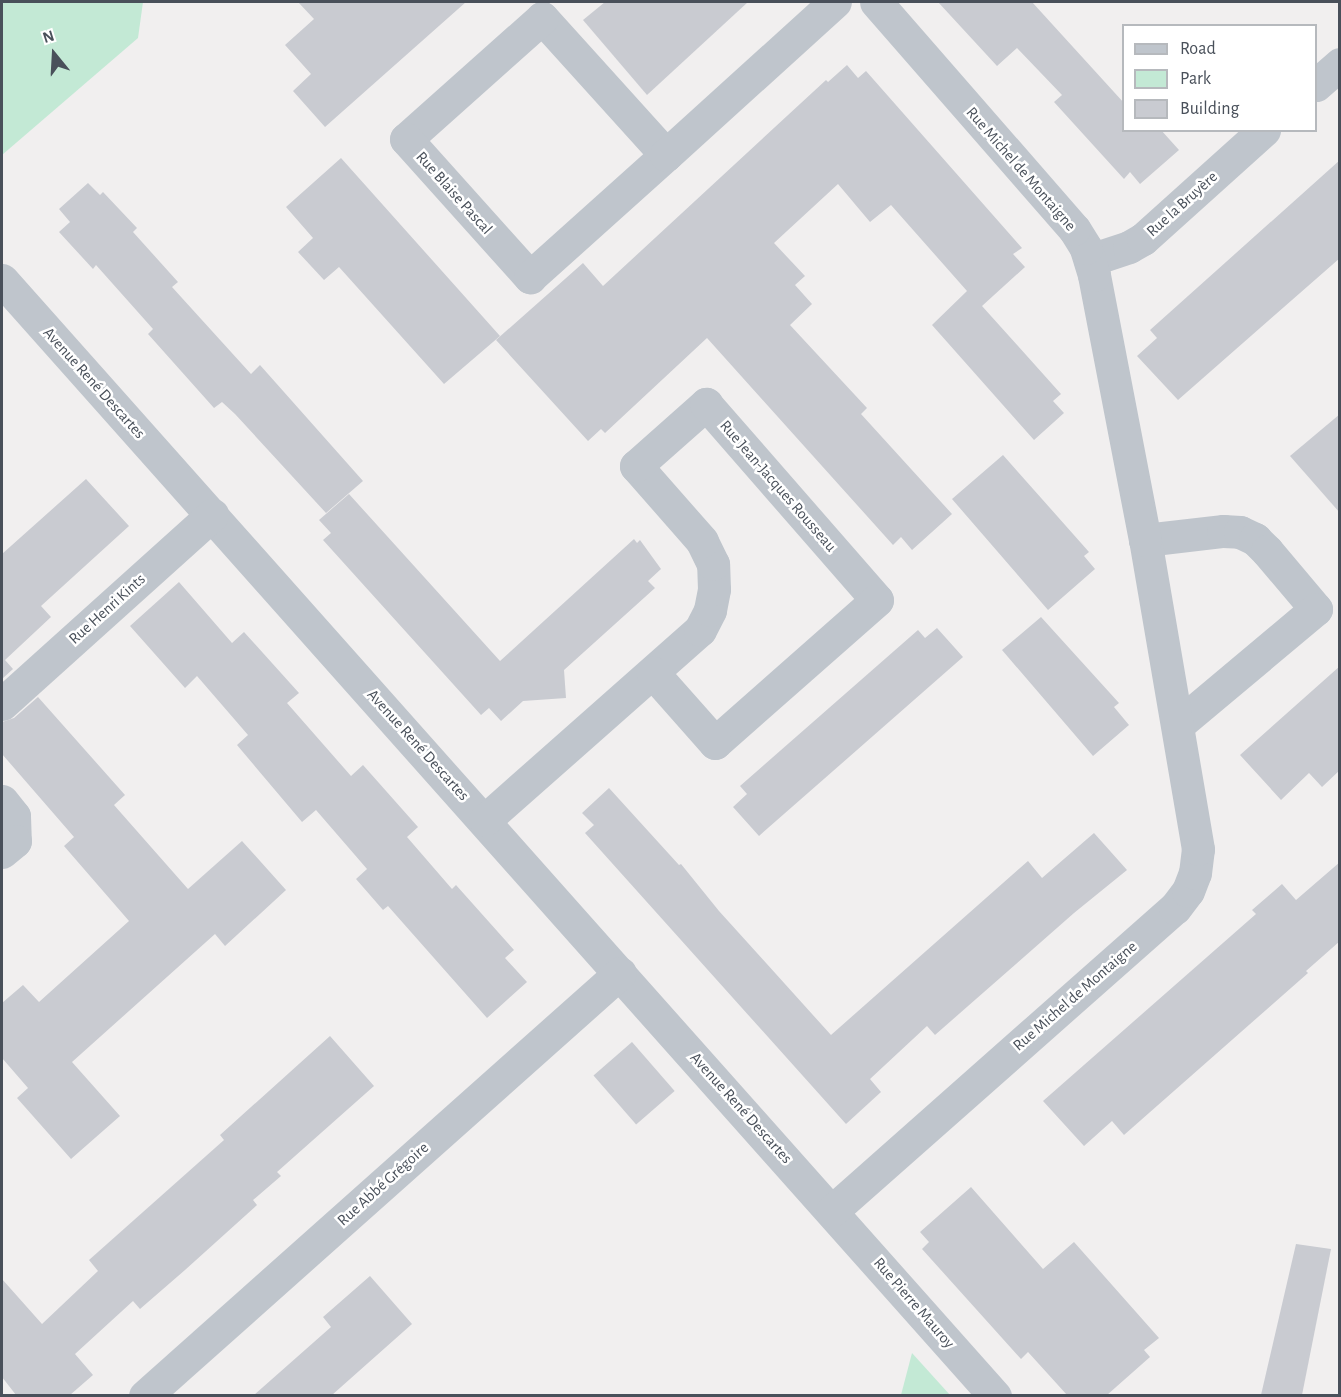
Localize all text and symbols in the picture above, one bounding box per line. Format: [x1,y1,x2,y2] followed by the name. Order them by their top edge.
[24,24,84,84] north arrow
[1122,24,1317,132] legend
[41,28,56,46] text: N
[1180,40,1216,58] text: Road
[1180,70,1211,88] text: Park
[1180,100,1239,118] text: Building
[962,103,1080,235] street label: Rue Michel de Montaigne
[412,148,496,238] street label: Rue Blaise Pascal
[1143,167,1221,241] street label: Rue la Bruyère
[39,323,149,443] street label: Avenue René Descartes
[716,416,840,556] street label: Rue Jean-Jacques Rousseau
[65,570,149,648] street label: Rue Henri Kints
[363,685,473,805] street label: Avenue René Descartes
[1009,937,1141,1055] street label: Rue Michel de Montaigne
[686,1048,796,1168] street label: Avenue René Descartes
[333,1138,433,1230] street label: Rue Abbé Grégoire
[869,1254,959,1352] street label: Rue Pierre Mauroy

